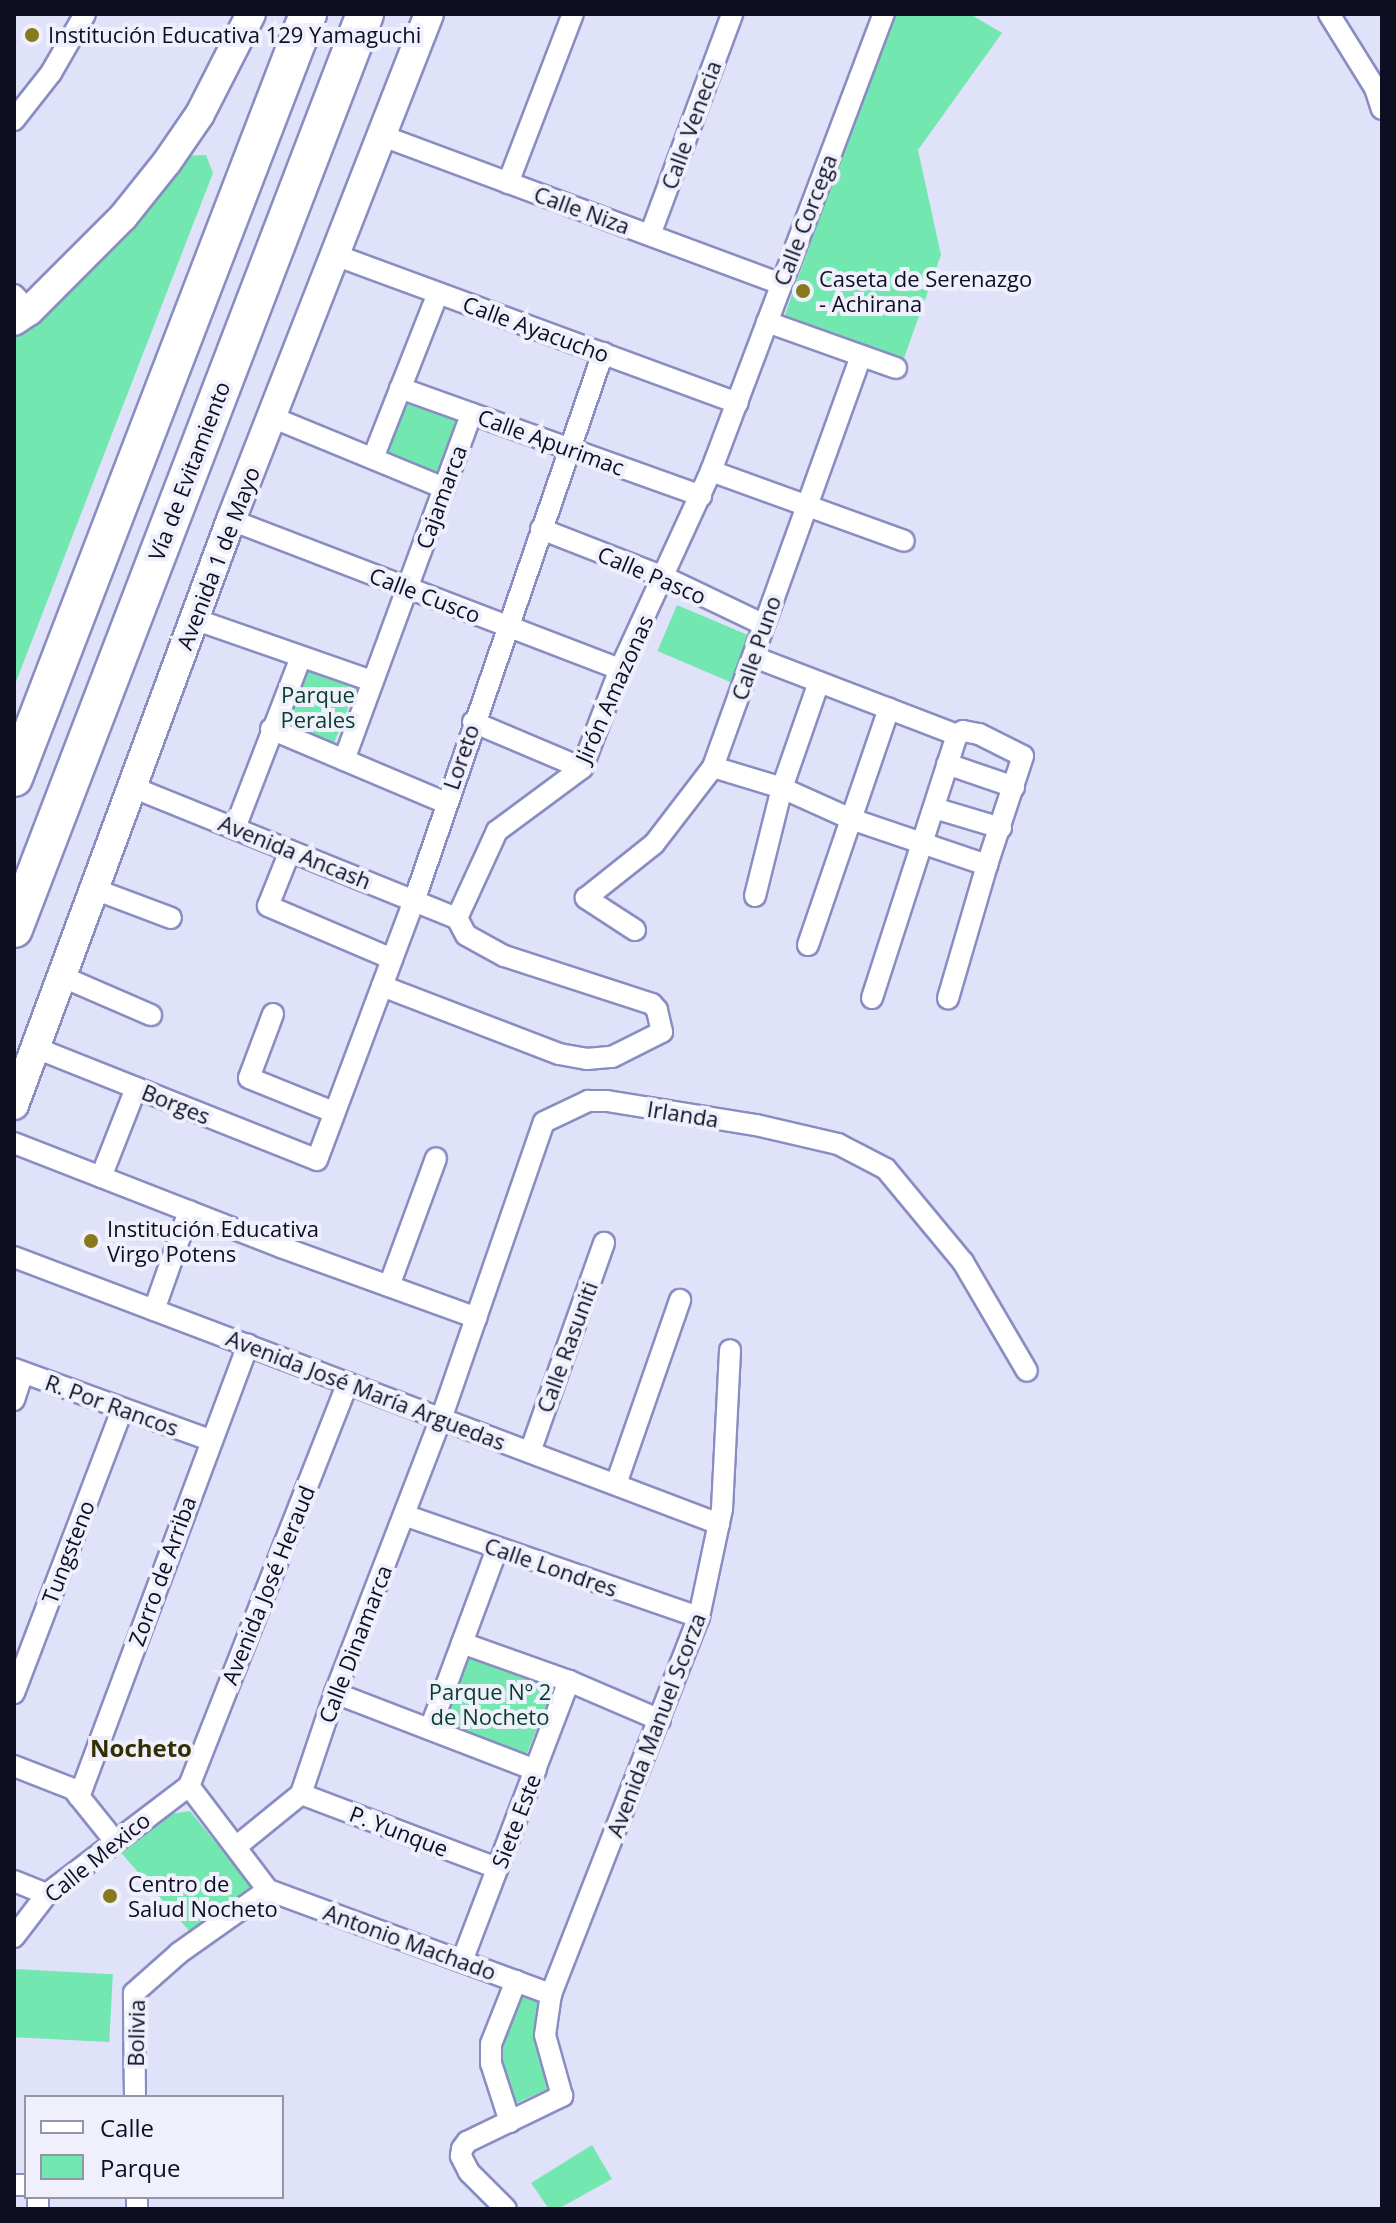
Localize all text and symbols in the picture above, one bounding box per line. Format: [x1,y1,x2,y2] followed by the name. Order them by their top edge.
[48,22,421,48] place label: Institución Educativa 129 Yamaguchi
[23,26,41,44] marker: Institución Educativa 129 Yamaguchi
[656,57,726,193] street label: Calle Venecia
[768,151,842,289] street label: Calle Corcega
[531,181,633,239] street label: Calle Niza
[819,265,1032,316] place label: Caseta de Serenazgo - Achirana
[794,282,812,300] marker: Caseta de Serenazgo - Achirana
[459,290,613,368] street label: Calle Ayacucho
[143,378,235,564] street label: Vía de Evitamiento
[474,403,628,481] street label: Calle Apurimac
[410,442,472,552] street label: Cajamarca
[171,463,265,653] street label: Avenida 1 de Mayo
[594,540,710,610] street label: Calle Pasco
[366,562,484,628] street label: Calle Cusco
[726,592,786,704] street label: Calle Puno
[570,611,658,767] street label: Jirón Amazonas
[280,681,356,732] park label: Parque Perales
[438,721,484,793] street label: Loreto
[215,809,375,895] street label: Avenida Ancash
[138,1078,214,1130] street label: Borges
[645,1095,721,1133] street label: Irlanda
[107,1215,319,1266] place label: Institución Educativa Virgo Potens
[82,1232,100,1250] marker: Institución Educativa Virgo Potens
[531,1278,603,1416] street label: Calle Rasuniti
[223,1325,509,1455] street label: Avenida José María Arguedas
[42,1369,182,1441] street label: R. Por Rancos
[216,1482,320,1688] street label: Avenida José Heraud
[123,1493,201,1649] street label: Zorro de Arriba
[36,1497,100,1607] street label: Tungsteno
[481,1532,621,1602] street label: Calle Londres
[313,1561,397,1727] street label: Calle Dinamarca
[601,1609,711,1841] street label: Avenida Manuel Scorza
[429,1678,551,1730] park label: Parque Nº 2 de Nocheto
[90,1734,192,1762] district label: Nocheto
[486,1770,546,1872] street label: Siete Este
[346,1800,452,1862] street label: P. Yunque
[39,1806,155,1908] street label: Calle Mexico
[128,1870,278,1922] place label: Centro de Salud Nocheto
[99,1885,121,1907] marker: Centro de Salud Nocheto
[320,1899,500,1985] street label: Antonio Machado
[122,1999,150,2067] street label: Bolivia
[24,2095,284,2199] legend
[100,2111,154,2144] text: Calle
[100,2151,180,2184] text: Parque

